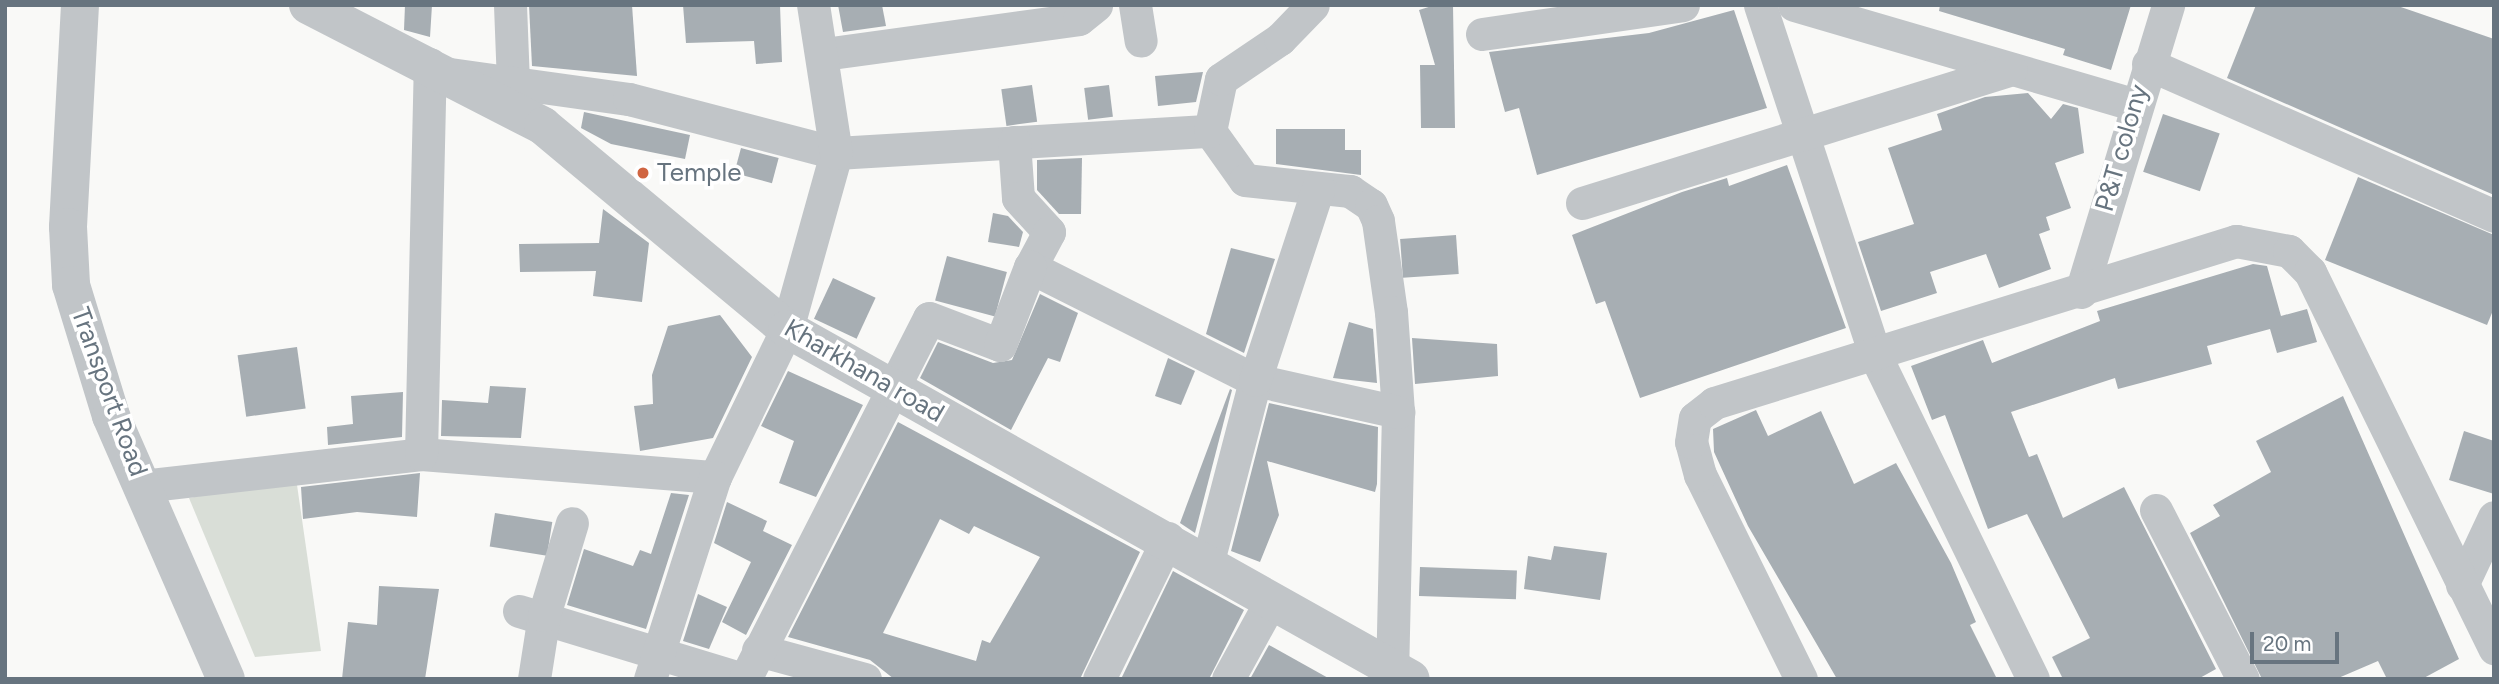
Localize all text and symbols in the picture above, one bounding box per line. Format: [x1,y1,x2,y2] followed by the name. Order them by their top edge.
[2089,81,2155,215] street label: P&T colony
[657,157,741,189] place label: Temple
[635,165,651,181] marker: Temple
[64,303,154,481] street label: Transport Road
[779,313,949,429] street label: Kharkhana road
[2254,618,2343,662] scale bar
[2263,631,2311,656] text: 20 m

